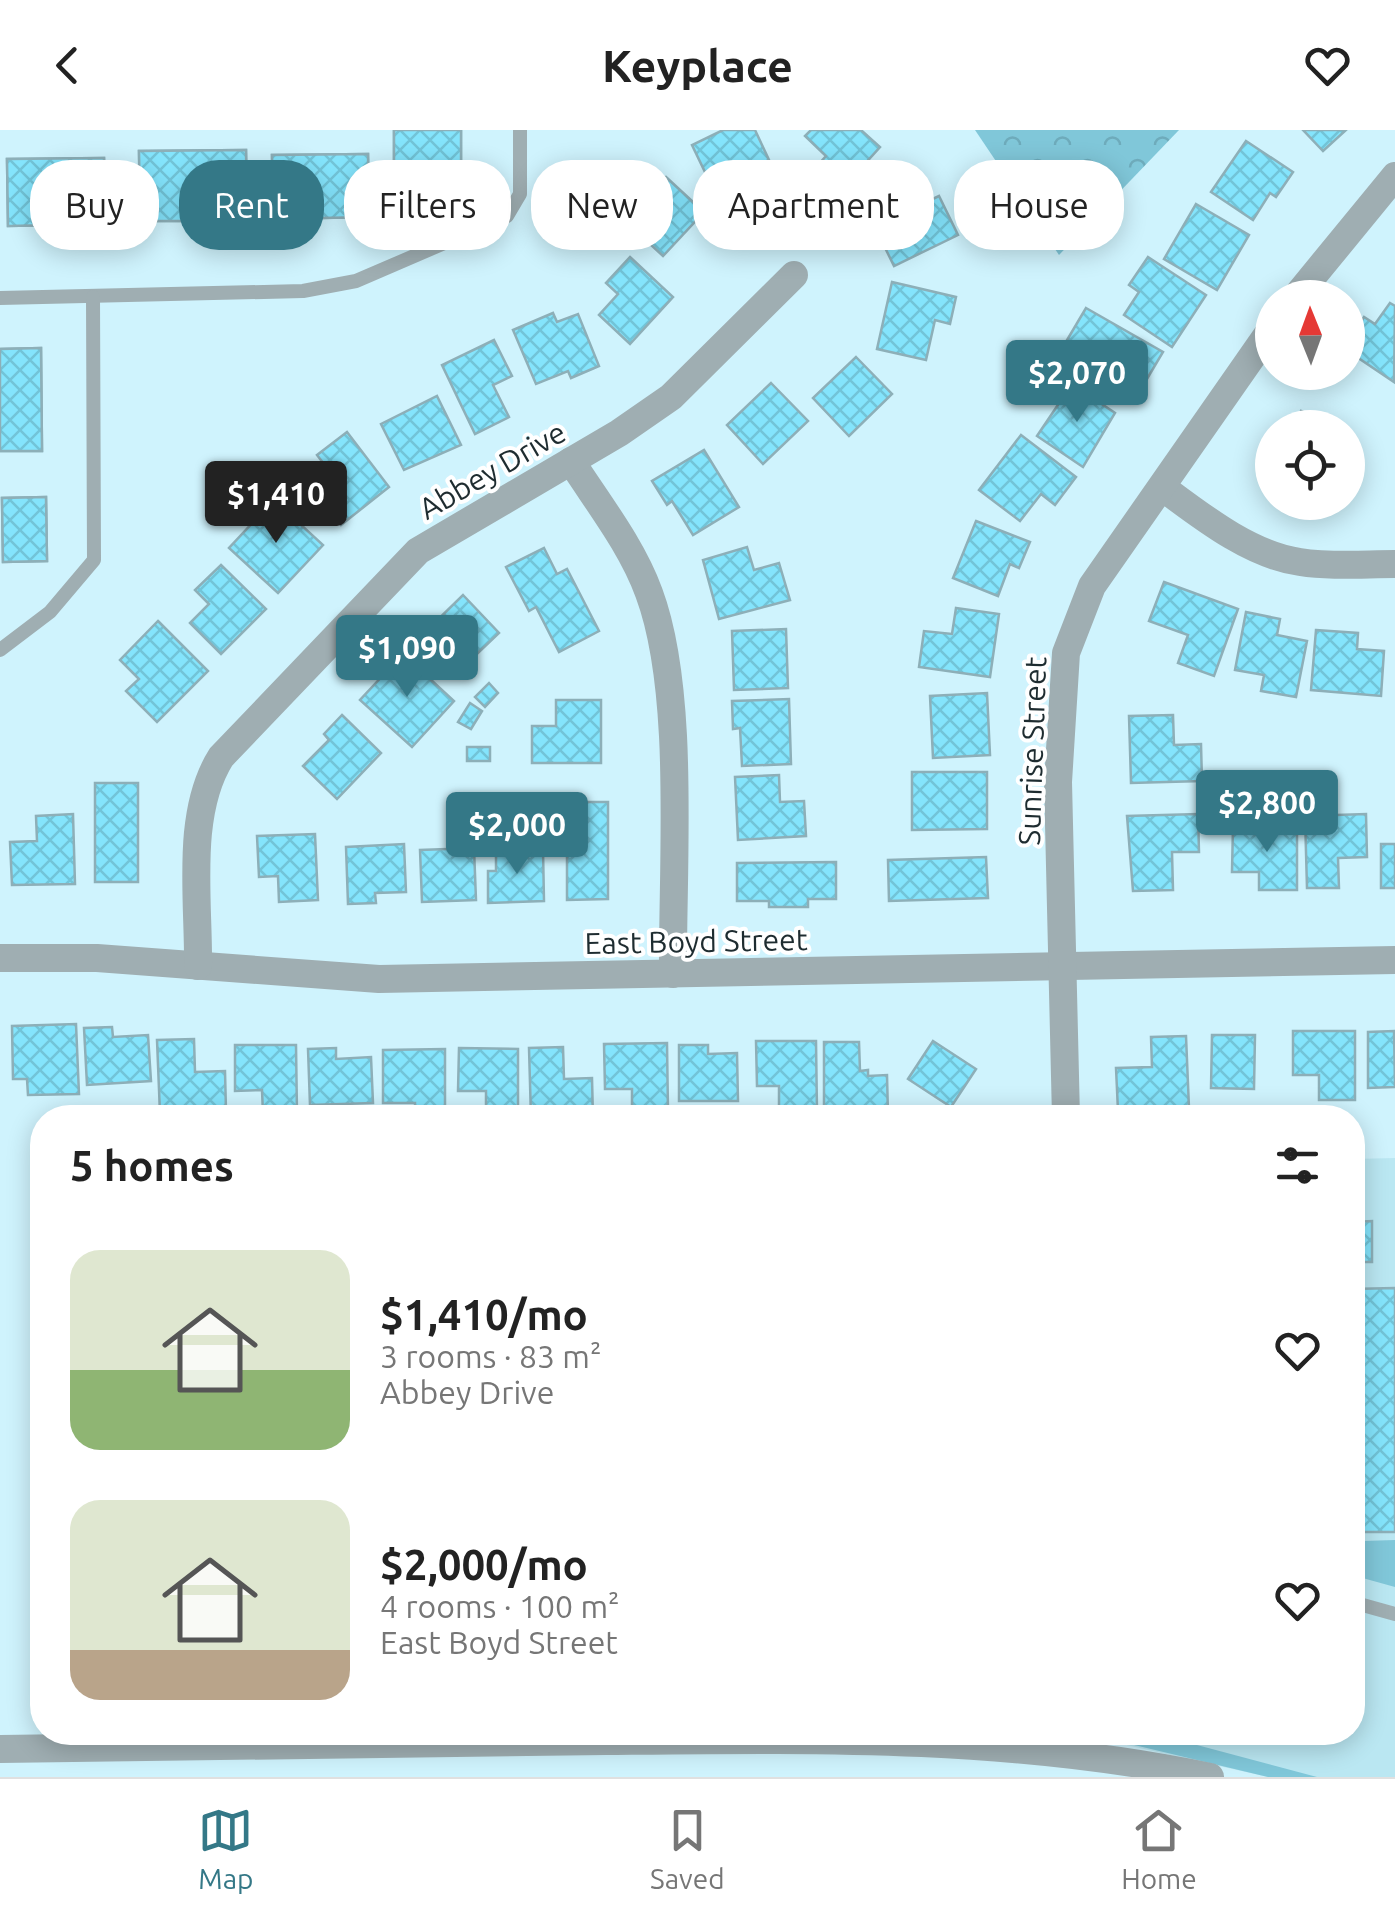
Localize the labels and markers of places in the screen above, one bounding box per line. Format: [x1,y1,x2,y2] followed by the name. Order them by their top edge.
[996,340,1158,425] pin: $2,070
[195,461,357,546] pin: $1,410
[326,615,488,700] pin: $1,090
[1186,770,1348,855] pin: $2,800
[436,792,598,877] pin: $2,000

